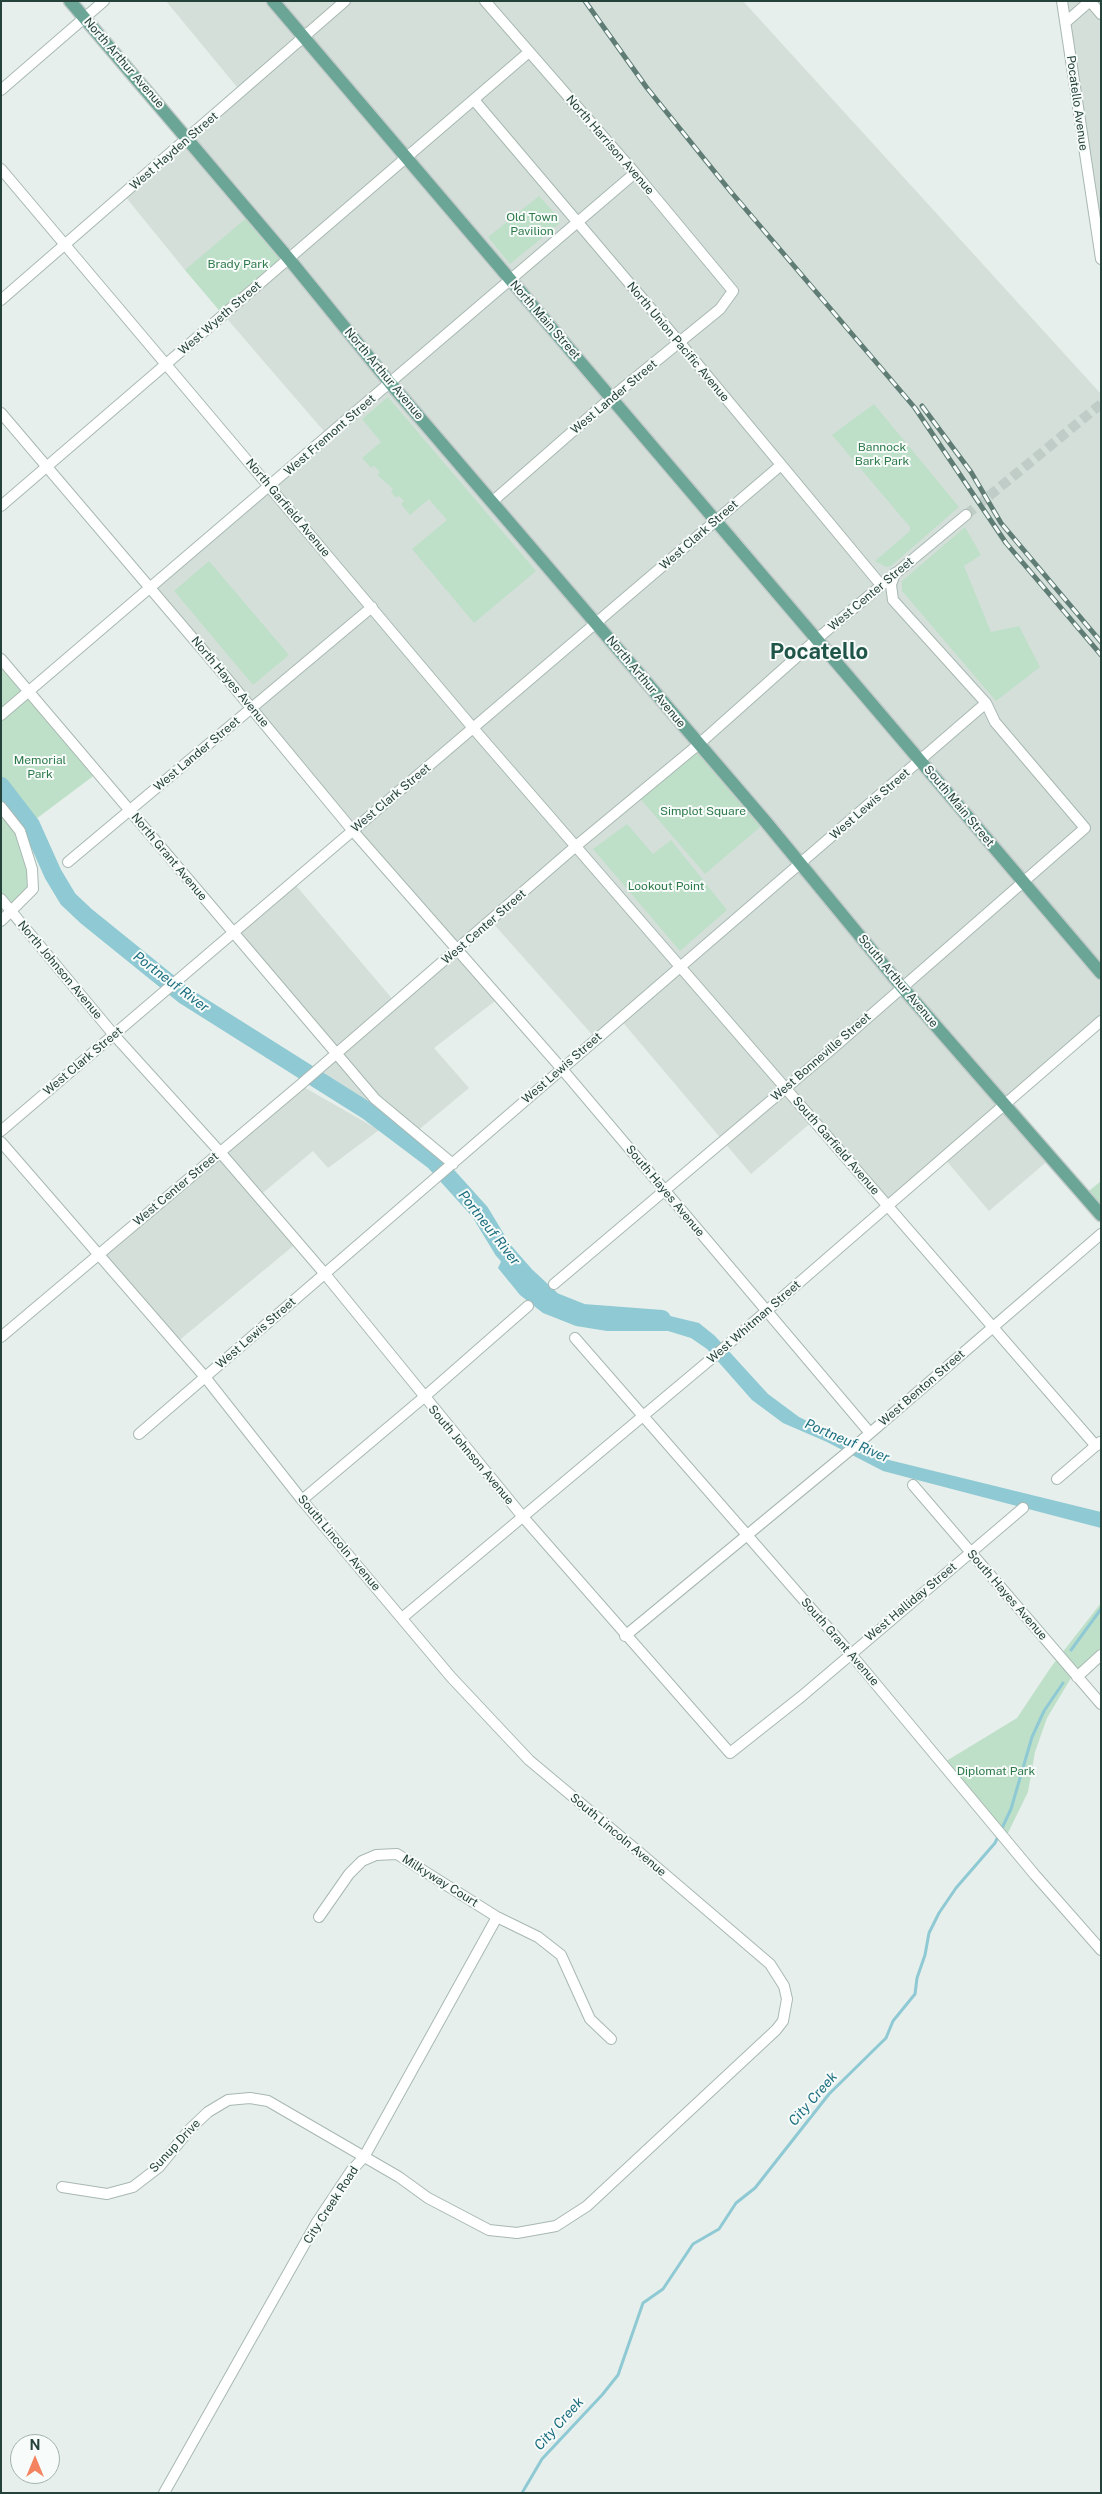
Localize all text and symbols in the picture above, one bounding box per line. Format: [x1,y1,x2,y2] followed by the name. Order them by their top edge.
[81,15,167,111] street label: North Arthur Avenue
[1063,54,1091,152] street label: Pocatello Avenue
[563,92,657,198] street label: North Harrison Avenue
[127,109,221,193] street label: West Hayden Street
[506,210,558,238] park label: Old Town Pavilion
[207,257,269,271] park label: Brady Park
[176,278,264,358] street label: West Wyeth Street
[507,278,583,362] street label: North Main Street
[624,279,732,405] street label: North Union Pacific Avenue
[341,325,427,423] street label: North Arthur Avenue
[568,357,660,437] street label: West Lander Street
[281,391,379,479] street label: West Fremont Street
[855,440,909,468] park label: Bannock Bark Park
[243,456,333,560] street label: North Garfield Avenue
[657,497,741,573] street label: West Clark Street
[825,554,917,634] street label: West Center Street
[603,633,689,731] street label: North Arthur Avenue
[188,634,272,730] street label: North Hayes Avenue
[770,639,868,665] district label: Pocatello
[151,714,243,794] street label: West Lander Street
[14,753,66,781] park label: Memorial Park
[348,761,434,835] street label: West Clark Street
[921,763,997,849] street label: South Main Street
[827,765,913,843] street label: West Lewis Street
[660,804,746,818] park label: Simplot Square
[128,810,210,904] street label: North Grant Avenue
[628,879,704,893] park label: Lookout Point
[439,887,529,967] street label: West Center Street
[15,918,105,1022] street label: North Johnson Avenue
[855,932,941,1030] street label: South Arthur Avenue
[130,948,212,1016] water label: Portneuf River
[768,1010,874,1104] street label: West Bonneville Street
[40,1024,126,1098] street label: West Clark Street
[519,1029,605,1107] street label: West Lewis Street
[789,1094,883,1198] street label: South Garfield Avenue
[622,1142,708,1240] street label: South Hayes Avenue
[130,1149,222,1229] street label: West Center Street
[455,1187,523,1269] water label: Portneuf River
[704,1278,804,1366] street label: West Whitman Street
[213,1294,299,1372] street label: West Lewis Street
[876,1347,968,1429] street label: West Benton Street
[425,1402,517,1508] street label: South Johnson Avenue
[802,1416,892,1466] water label: Portneuf River
[295,1492,383,1594] street label: South Lincoln Avenue
[964,1547,1050,1643] street label: South Hayes Avenue
[862,1560,960,1644] street label: West Halliday Street
[798,1595,882,1689] street label: South Grant Avenue
[957,1764,1035,1778] park label: Diplomat Park
[567,1791,669,1879] street label: South Lincoln Avenue
[399,1852,481,1910] street label: Milkyway Court
[785,2069,841,2129] water label: City Creek
[147,2116,203,2176] street label: Sunup Drive
[301,2163,361,2247] street label: City Creek Road
[531,2394,587,2454] water label: City Creek
[10,2434,60,2484] north arrow
[30,2437,40,2453] text: N

